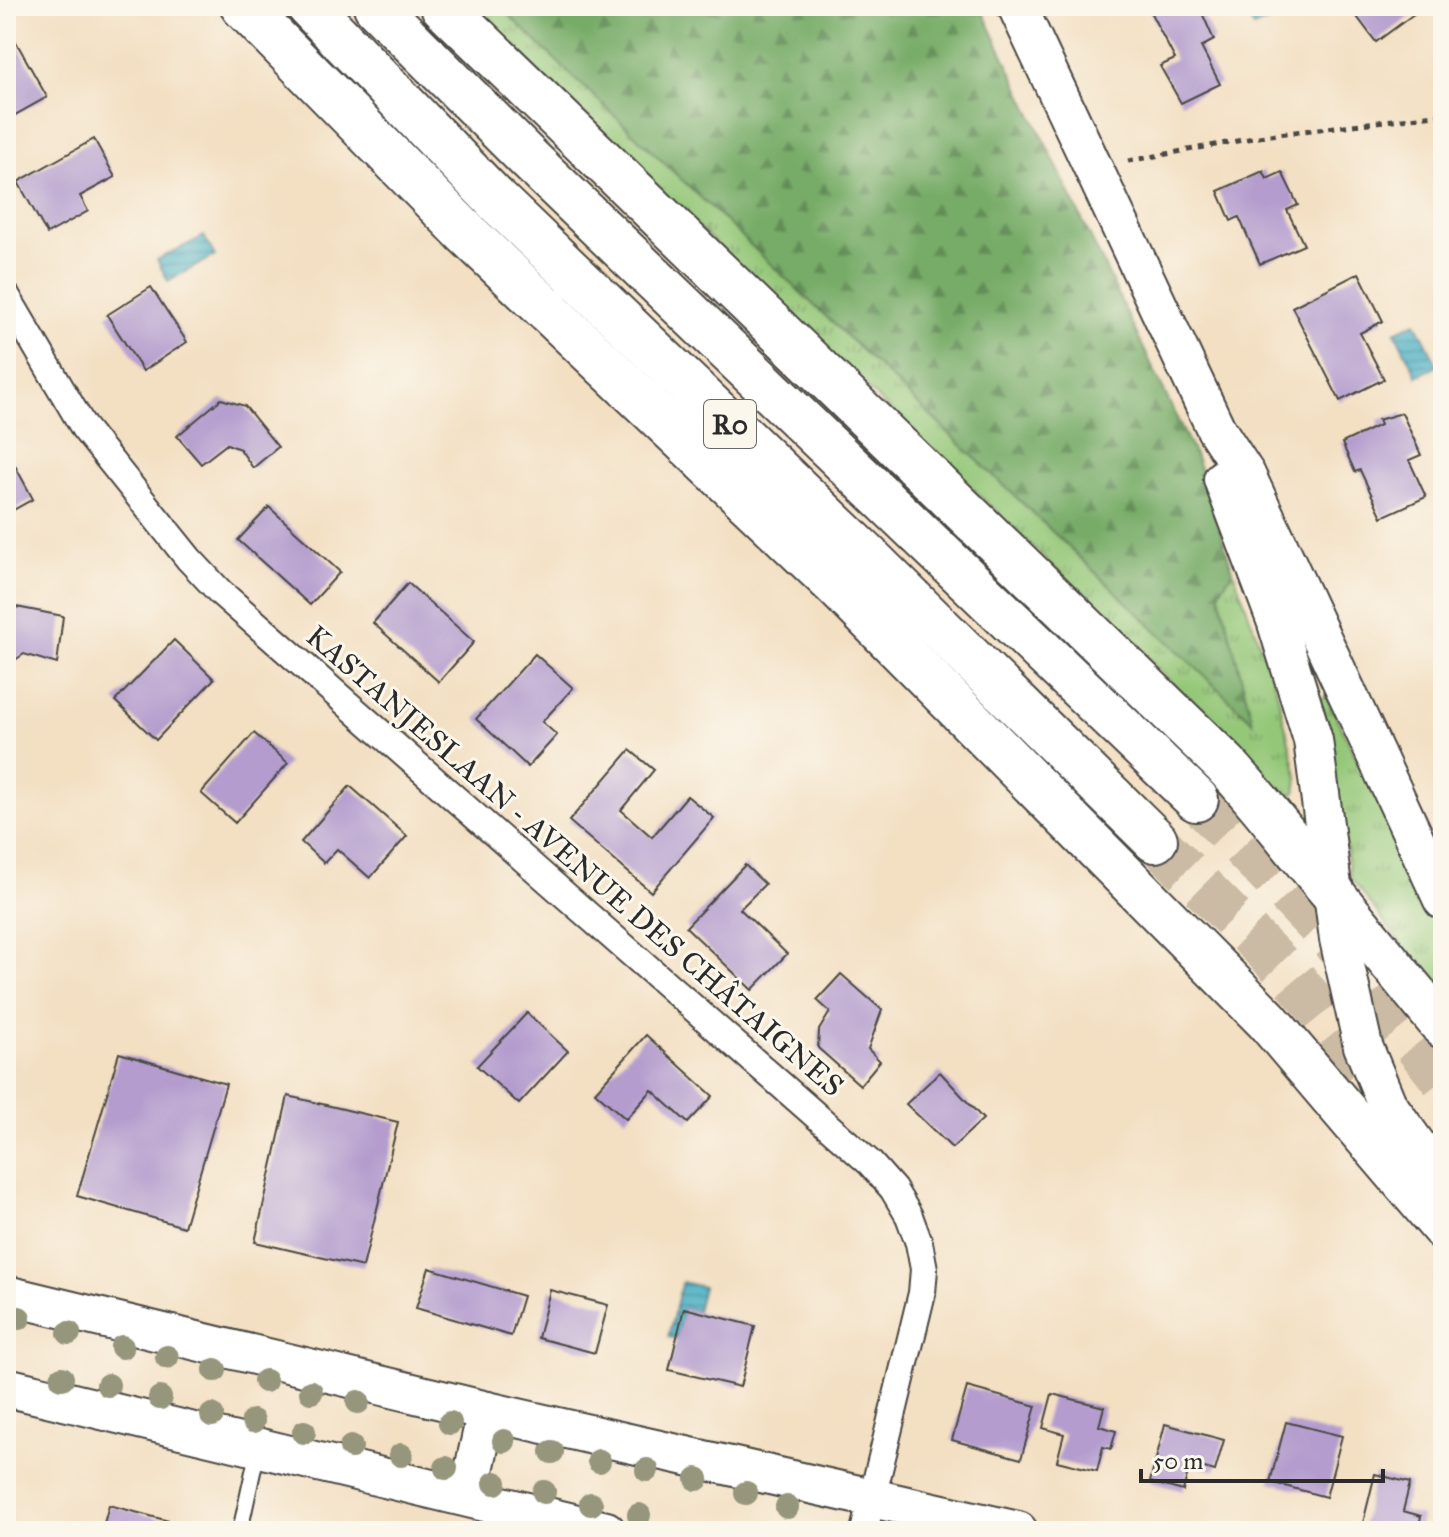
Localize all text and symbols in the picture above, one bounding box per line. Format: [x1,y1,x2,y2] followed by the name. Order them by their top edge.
[704,400,756,448] road number: R0
[299,618,851,1104] street label: KASTANJESLAAN - AVENUE DES CHÂTAIGNES
[1141,1433,1383,1483] scale bar
[1153,1446,1203,1476] text: 50 m

